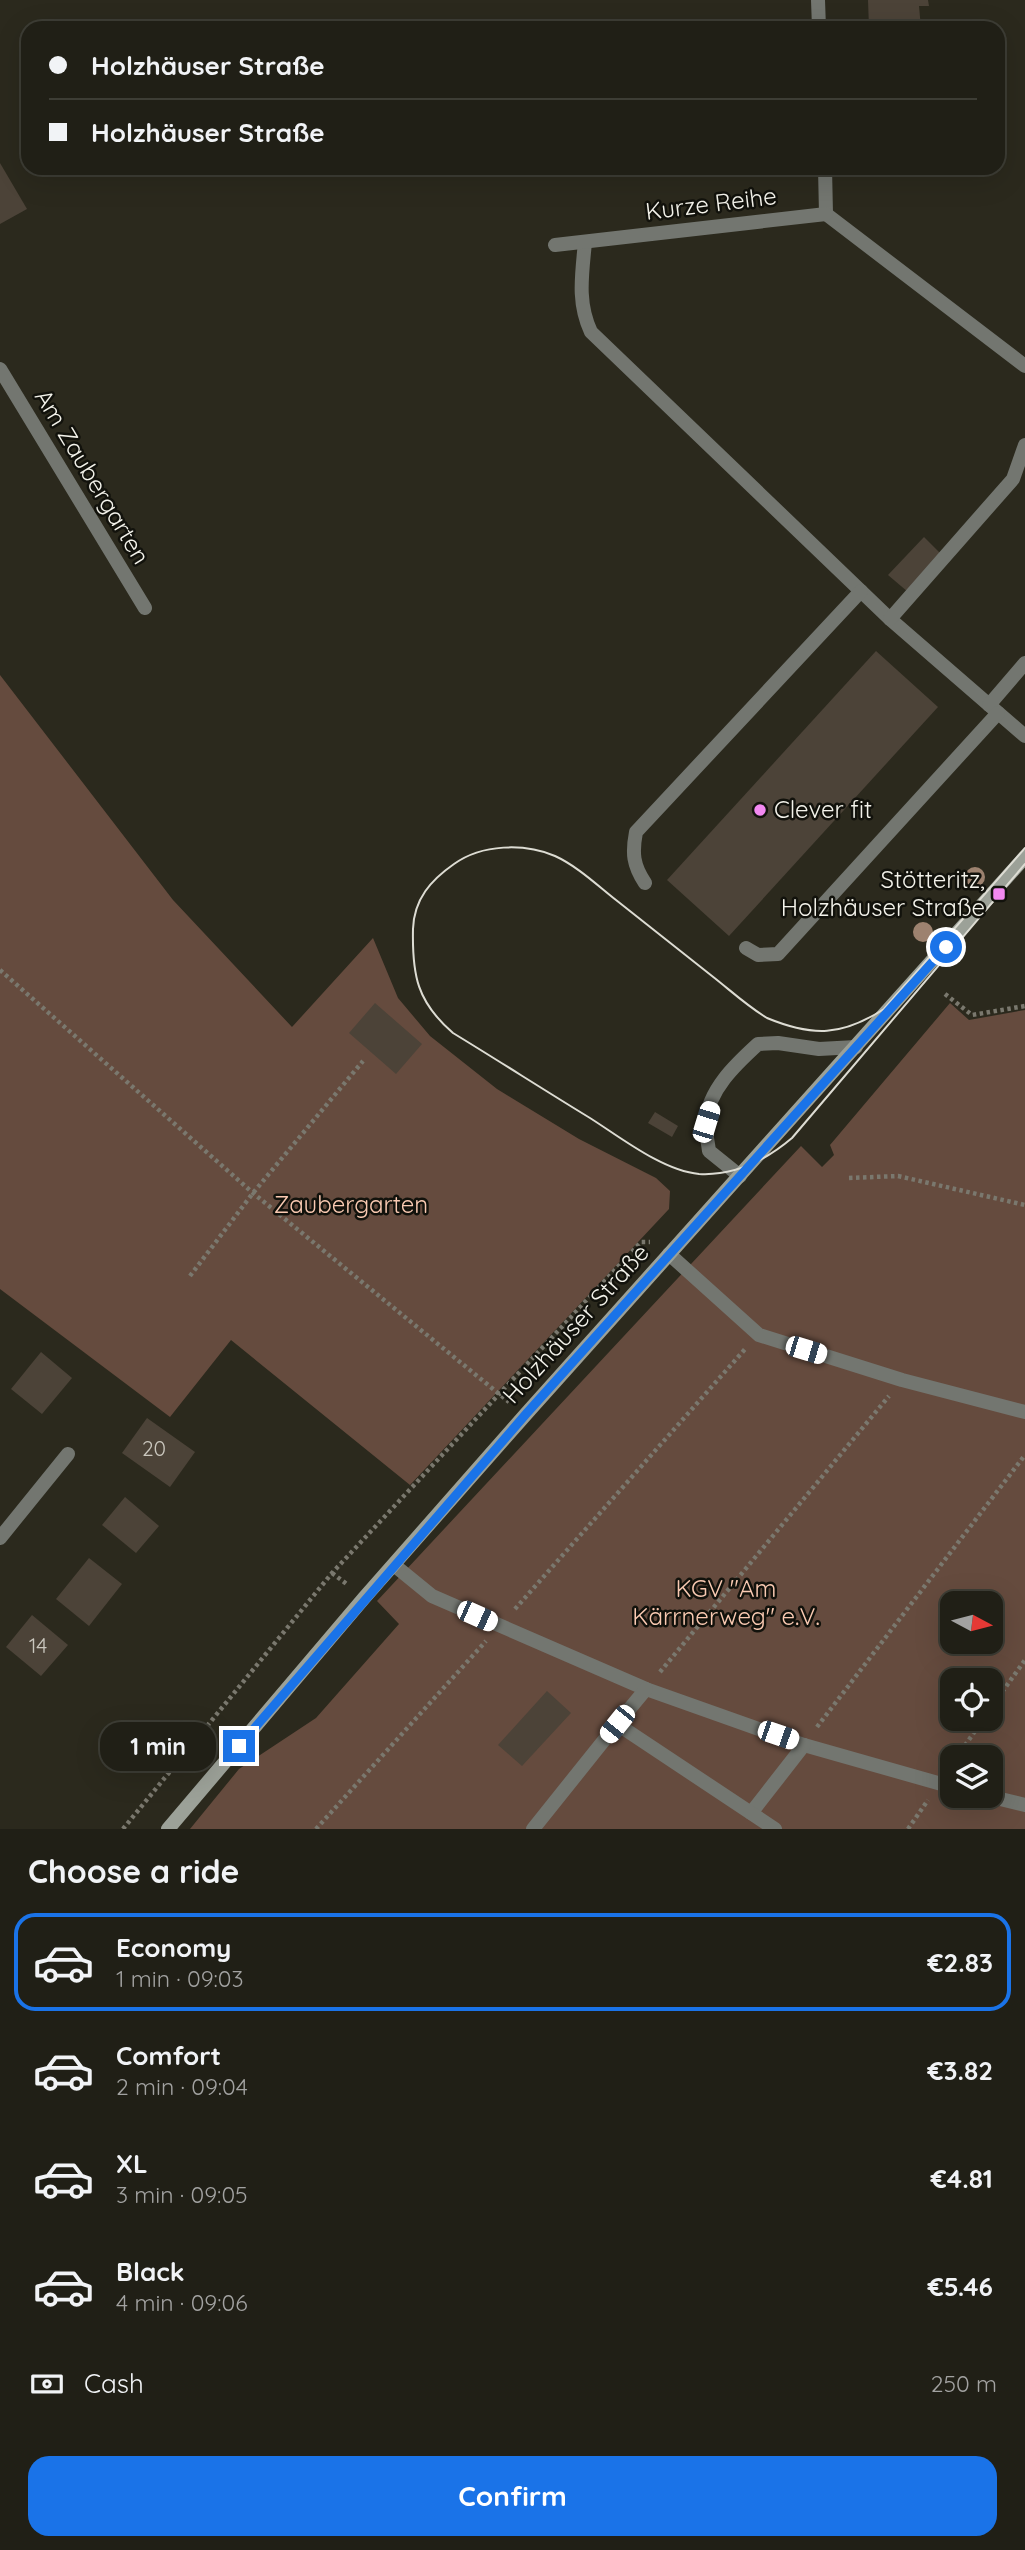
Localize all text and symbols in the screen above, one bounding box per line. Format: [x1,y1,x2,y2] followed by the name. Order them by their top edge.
[91,49,325,82] text: Holzhäuser Straße
[91,116,325,149] text: Holzhäuser Straße
[644,180,778,226] street label: Kurze Reihe
[29,384,157,569] street label: Am Zaubergarten
[774,794,872,824] place label: Clever fit
[752,802,768,818] marker: Clever fit
[781,864,985,922] place label: Stötteritz, Holzhäuser Straße
[991,886,1007,902] marker: Stötteritz, Holzhäuser Straße
[930,931,962,963] route start
[690,1099,723,1145] car
[274,1189,428,1219] park label: Zaubergarten
[496,1237,655,1409] street label: Holzhäuser Straße
[783,1334,830,1366] car
[142,1435,166,1461] house number: 20
[632,1573,820,1631] park label: KGV "Am Kärrnerweg" e.V.
[940,1591,1003,1654] north arrow
[940,1591,1003,1808] map controls
[454,1598,501,1634] car
[29,1632,47,1658] house number: 14
[940,1668,1003,1731] button: locate
[596,1701,639,1747] car
[755,1718,802,1752] car
[99,1722,215,1770] callout: 1 min
[223,1730,255,1762] route end
[130,1732,186,1761] text: 1 min
[940,1745,1003,1808] button: layers
[28,1851,240,1891] text: Choose a ride
[32,1931,95,1994] icon: car
[116,1931,231,1964] text: Economy
[927,1946,993,1979] text: €2.83
[116,1964,244,1993] text: 1 min · 09:03
[32,2039,95,2102] icon: car
[116,2039,221,2072] text: Comfort
[927,2054,993,2087] text: €3.82
[116,2072,248,2101] text: 2 min · 09:04
[32,2147,95,2210] icon: car
[116,2147,148,2180] text: XL
[931,2162,993,2195] text: €4.81
[116,2180,248,2209] text: 3 min · 09:05
[32,2255,95,2318] icon: car
[116,2255,185,2288] text: Black
[927,2270,993,2303] text: €5.46
[116,2288,248,2317] text: 4 min · 09:06
[28,2365,66,2403] icon: cash
[84,2367,144,2400] text: Cash
[931,2369,997,2398] text: 250 m
[28,2456,997,2536] button: Confirm

